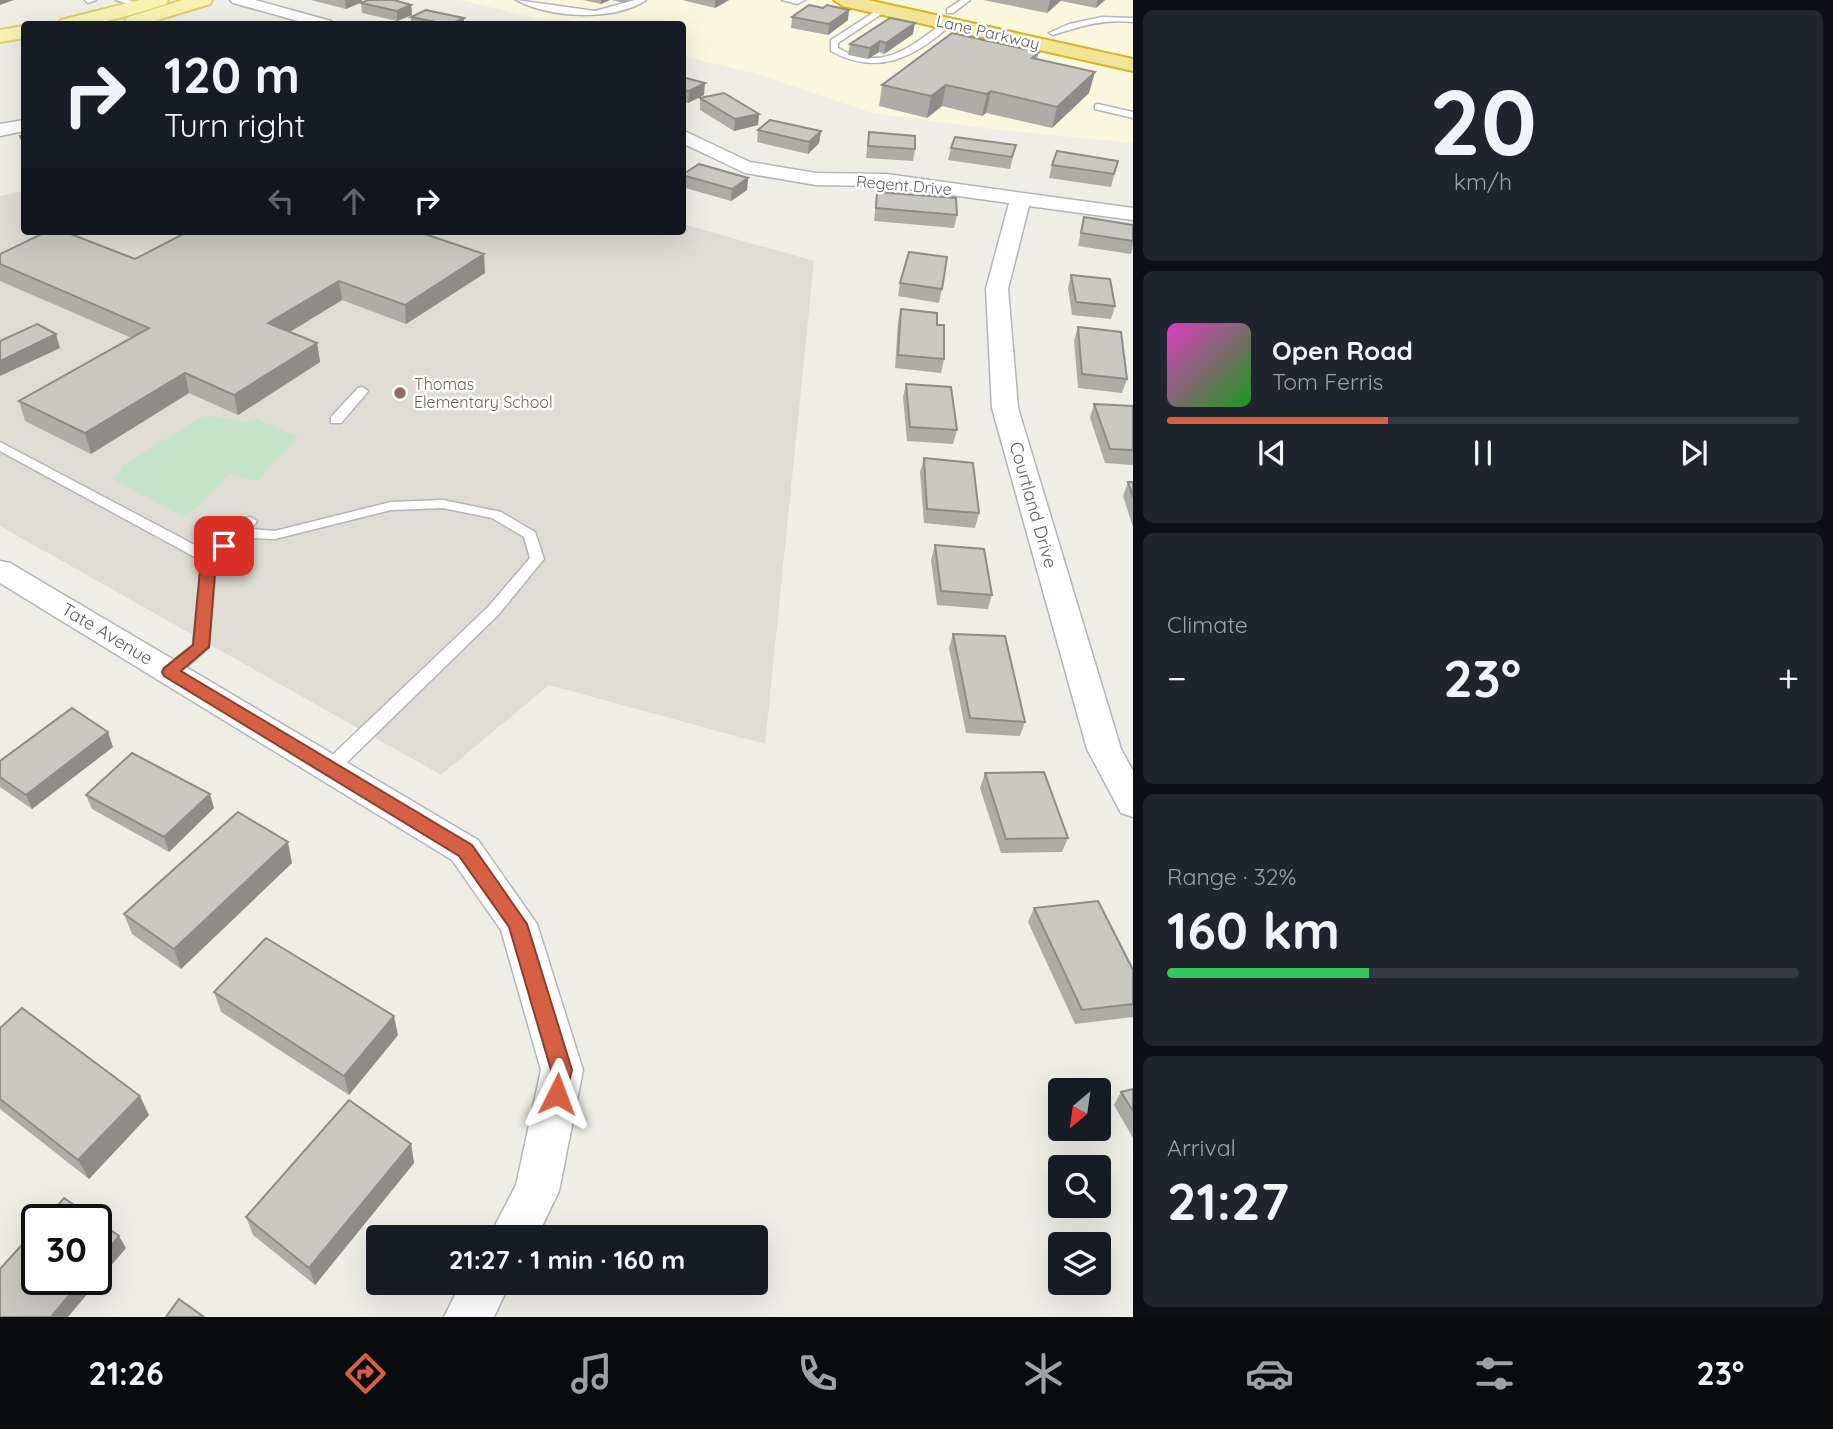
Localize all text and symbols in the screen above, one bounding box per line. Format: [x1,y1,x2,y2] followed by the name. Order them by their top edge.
[934,10,1042,54] street label: Lane Parkway
[164,44,300,105] text: 120 m
[49,49,140,140] icon: right
[1429,64,1537,178] text: 20
[164,105,305,145] text: Turn right
[1454,167,1512,196] text: km/h
[855,171,953,199] street label: Regent Drive
[262,182,300,220] icon: left
[335,182,373,220] icon: ahead
[408,182,446,220] icon: right
[1272,334,1413,367] text: Open Road
[1272,367,1383,396] text: Tom Ferris
[414,374,553,412] place label: Thomas Elementary School
[392,385,408,401] marker: Thomas Elementary School
[1253,434,1291,472] icon: previous
[1464,434,1502,472] icon: pause
[1675,434,1713,472] icon: next
[1004,439,1063,571] street label: Courtland Drive
[194,516,254,576] pin
[205,527,243,565] icon: arrive
[57,597,157,670] street label: Tate Avenue
[1167,610,1248,639] text: Climate
[1443,645,1521,710] text: 23°
[1167,654,1187,702] text: −
[1778,654,1799,702] text: +
[1167,862,1296,891] text: Range · 32%
[1167,897,1340,962] text: 160 km
[520,1057,594,1131] position arrow
[1048,1078,1111,1141] north arrow
[1048,1078,1111,1295] map controls
[1167,1133,1236,1162] text: Arrival
[1048,1155,1111,1218] button: search
[1167,1168,1289,1233] text: 21:27
[21,1204,112,1295] speed limit sign: 30
[1048,1232,1111,1295] button: layers
[449,1243,685,1276] text: 21:27 · 1 min · 160 m
[341,1349,390,1398] icon: directions
[567,1349,616,1398] icon: music
[793,1349,842,1398] icon: phone
[1019,1349,1068,1398] icon: climate
[1245,1349,1294,1398] icon: car
[1470,1349,1519,1398] icon: filters
[88,1353,164,1393] text: 21:26
[1696,1353,1744,1393] text: 23°

